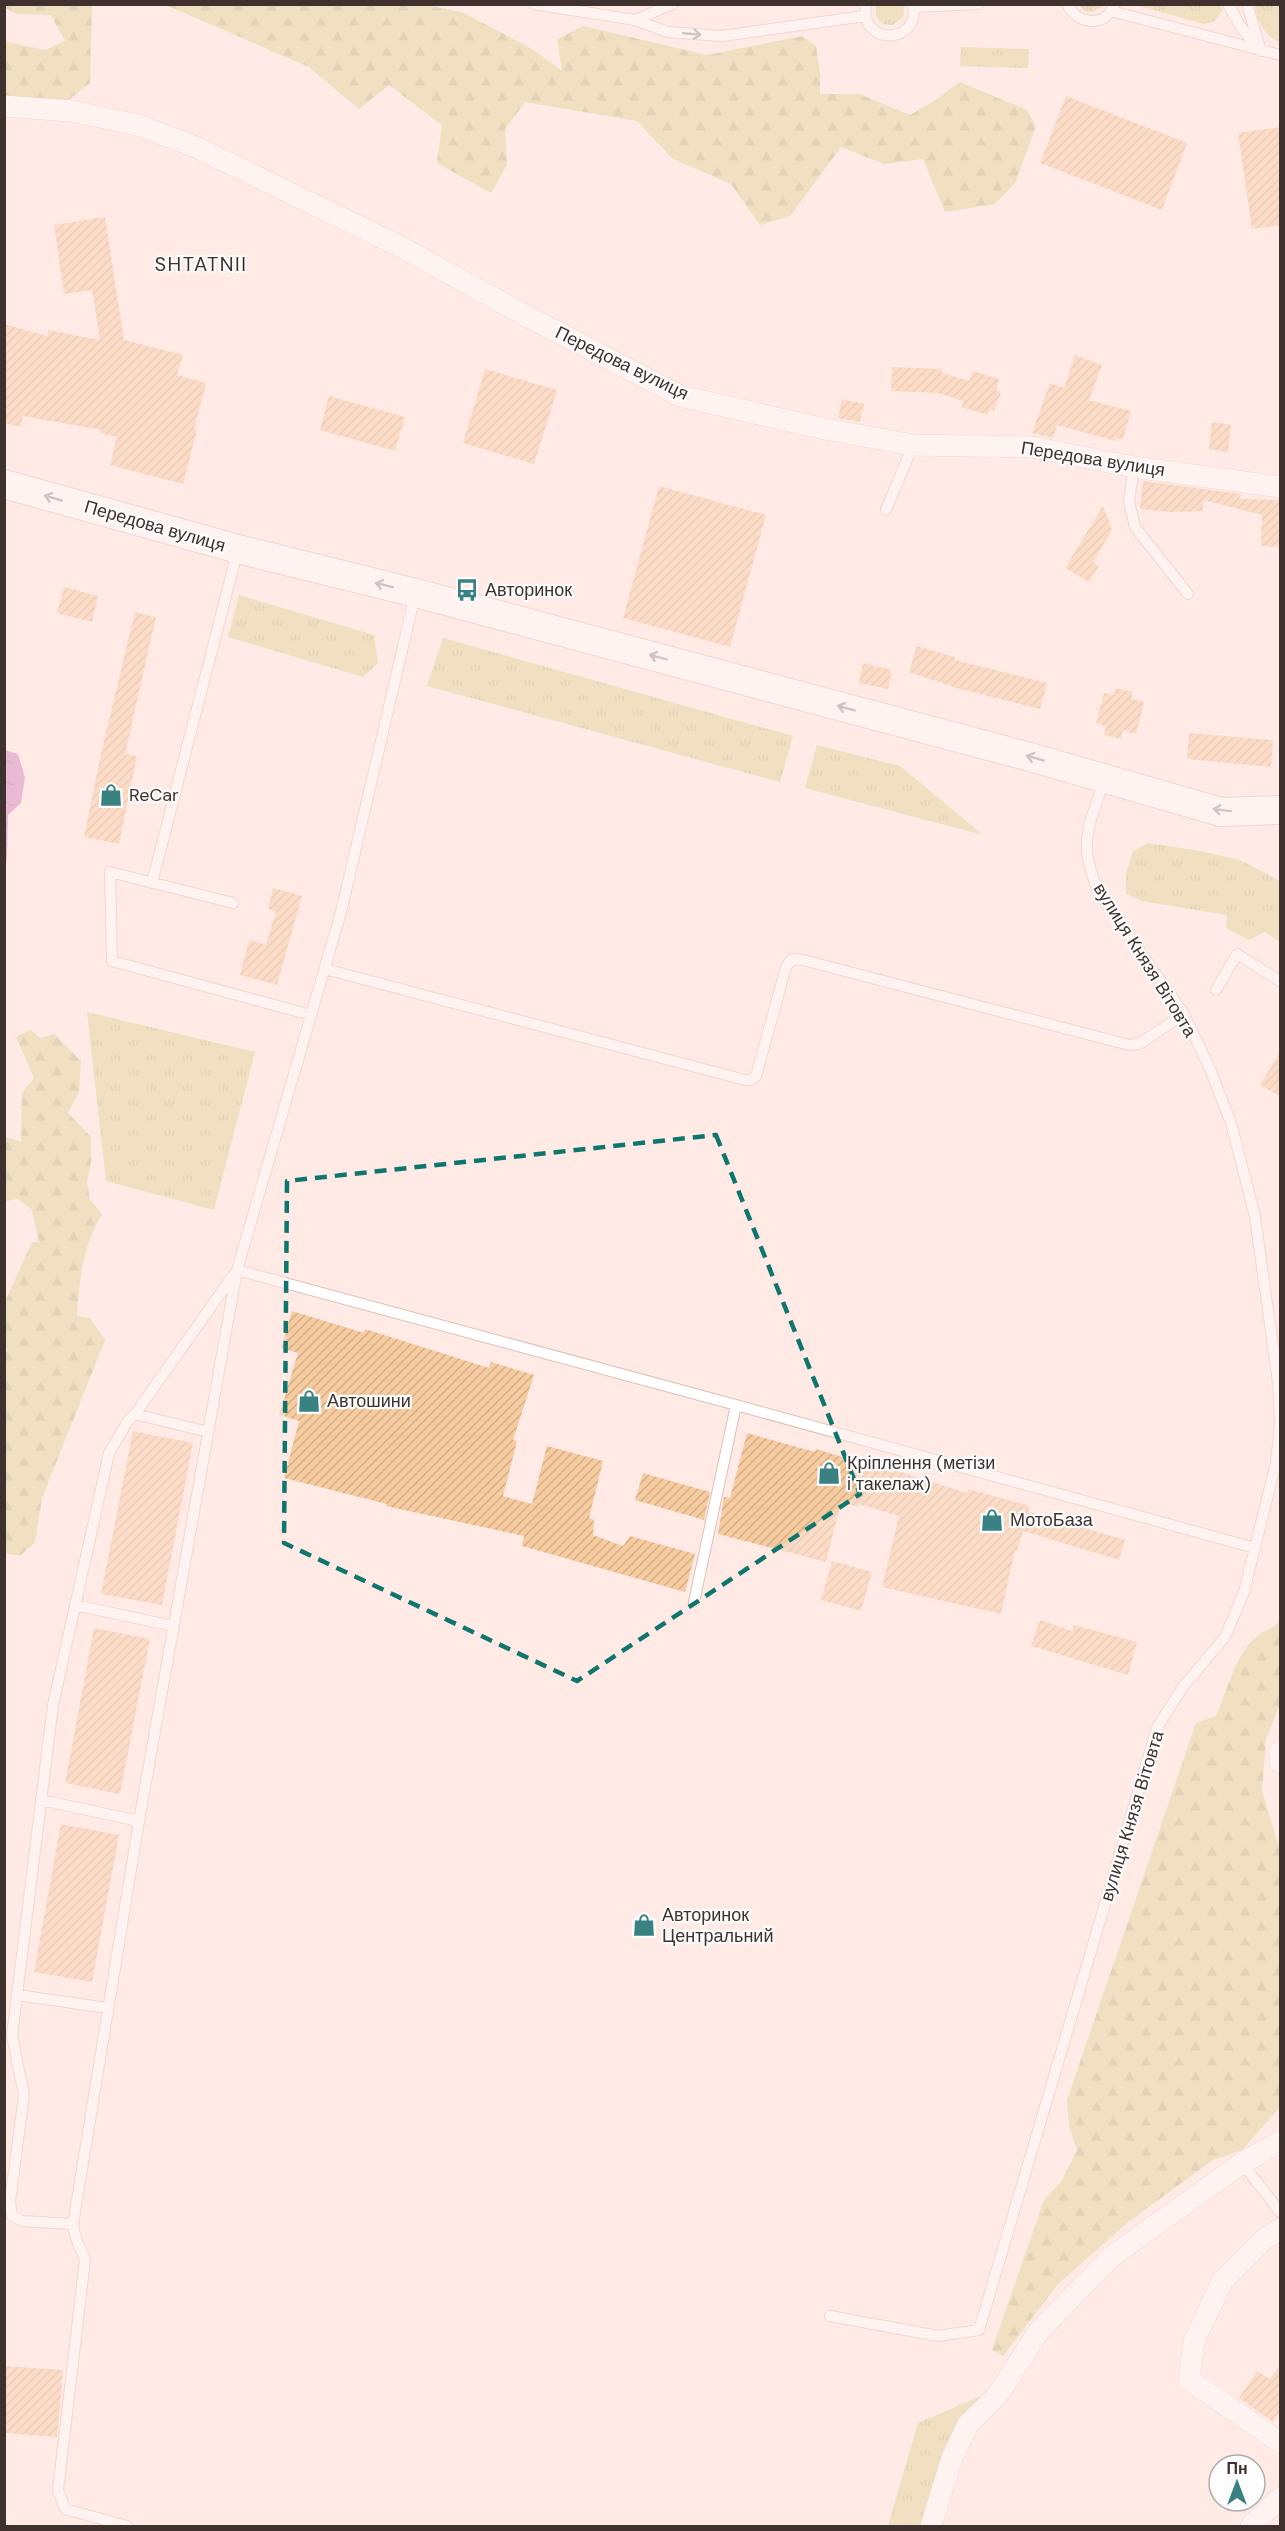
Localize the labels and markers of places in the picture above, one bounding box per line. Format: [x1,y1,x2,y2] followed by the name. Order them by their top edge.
[454,577,480,603] bus stop icon: Авторинок
[485,578,572,602] place label: Авторинок
[98,782,124,808] shop icon: ReCar
[129,783,179,807] place label: ReCar
[296,1388,322,1414] shop icon: Автошини
[327,1389,411,1413] place label: Автошини
[847,1451,995,1496] place label: Кріплення (метізи і такелаж)
[816,1460,842,1486] shop icon: Кріплення (метізи і такелаж)
[979,1507,1005,1533] shop icon: МотоБаза
[1010,1508,1094,1532] place label: МотоБаза
[662,1903,773,1948] place label: Авторинок Центральний
[631,1912,657,1938] shop icon: Авторинок Центральний

